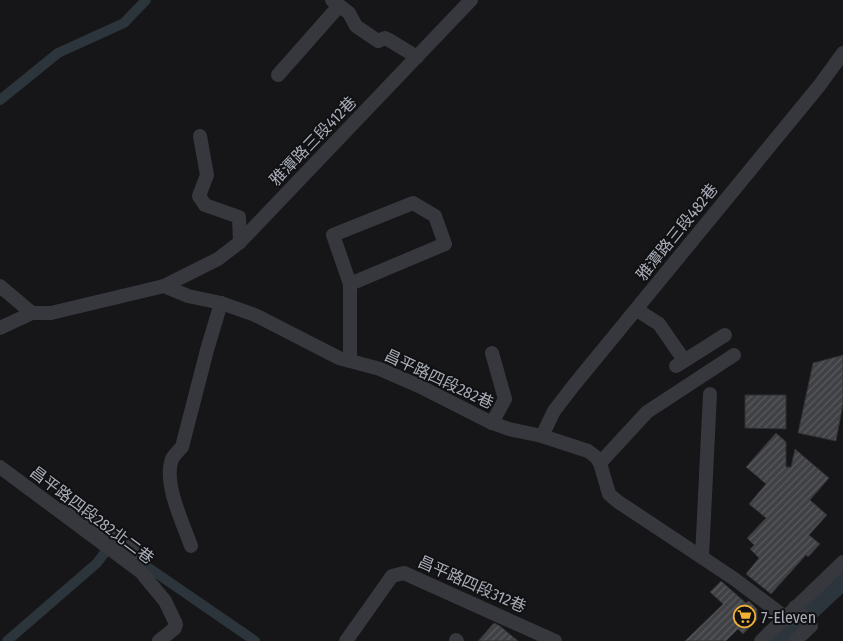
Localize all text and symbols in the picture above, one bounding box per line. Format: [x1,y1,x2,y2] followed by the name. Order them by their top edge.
[266,93,360,189] street label: 雅潭路三段412巷
[632,180,722,284] street label: 雅潭路三段482巷
[382,345,496,413] street label: 昌平路四段282巷
[26,462,158,568] street label: 昌平路四段282北二巷
[415,552,529,616] street label: 昌平路四段312巷
[733,605,757,629] supermarket icon: 7-Eleven
[761,608,816,627] place label: 7-Eleven

